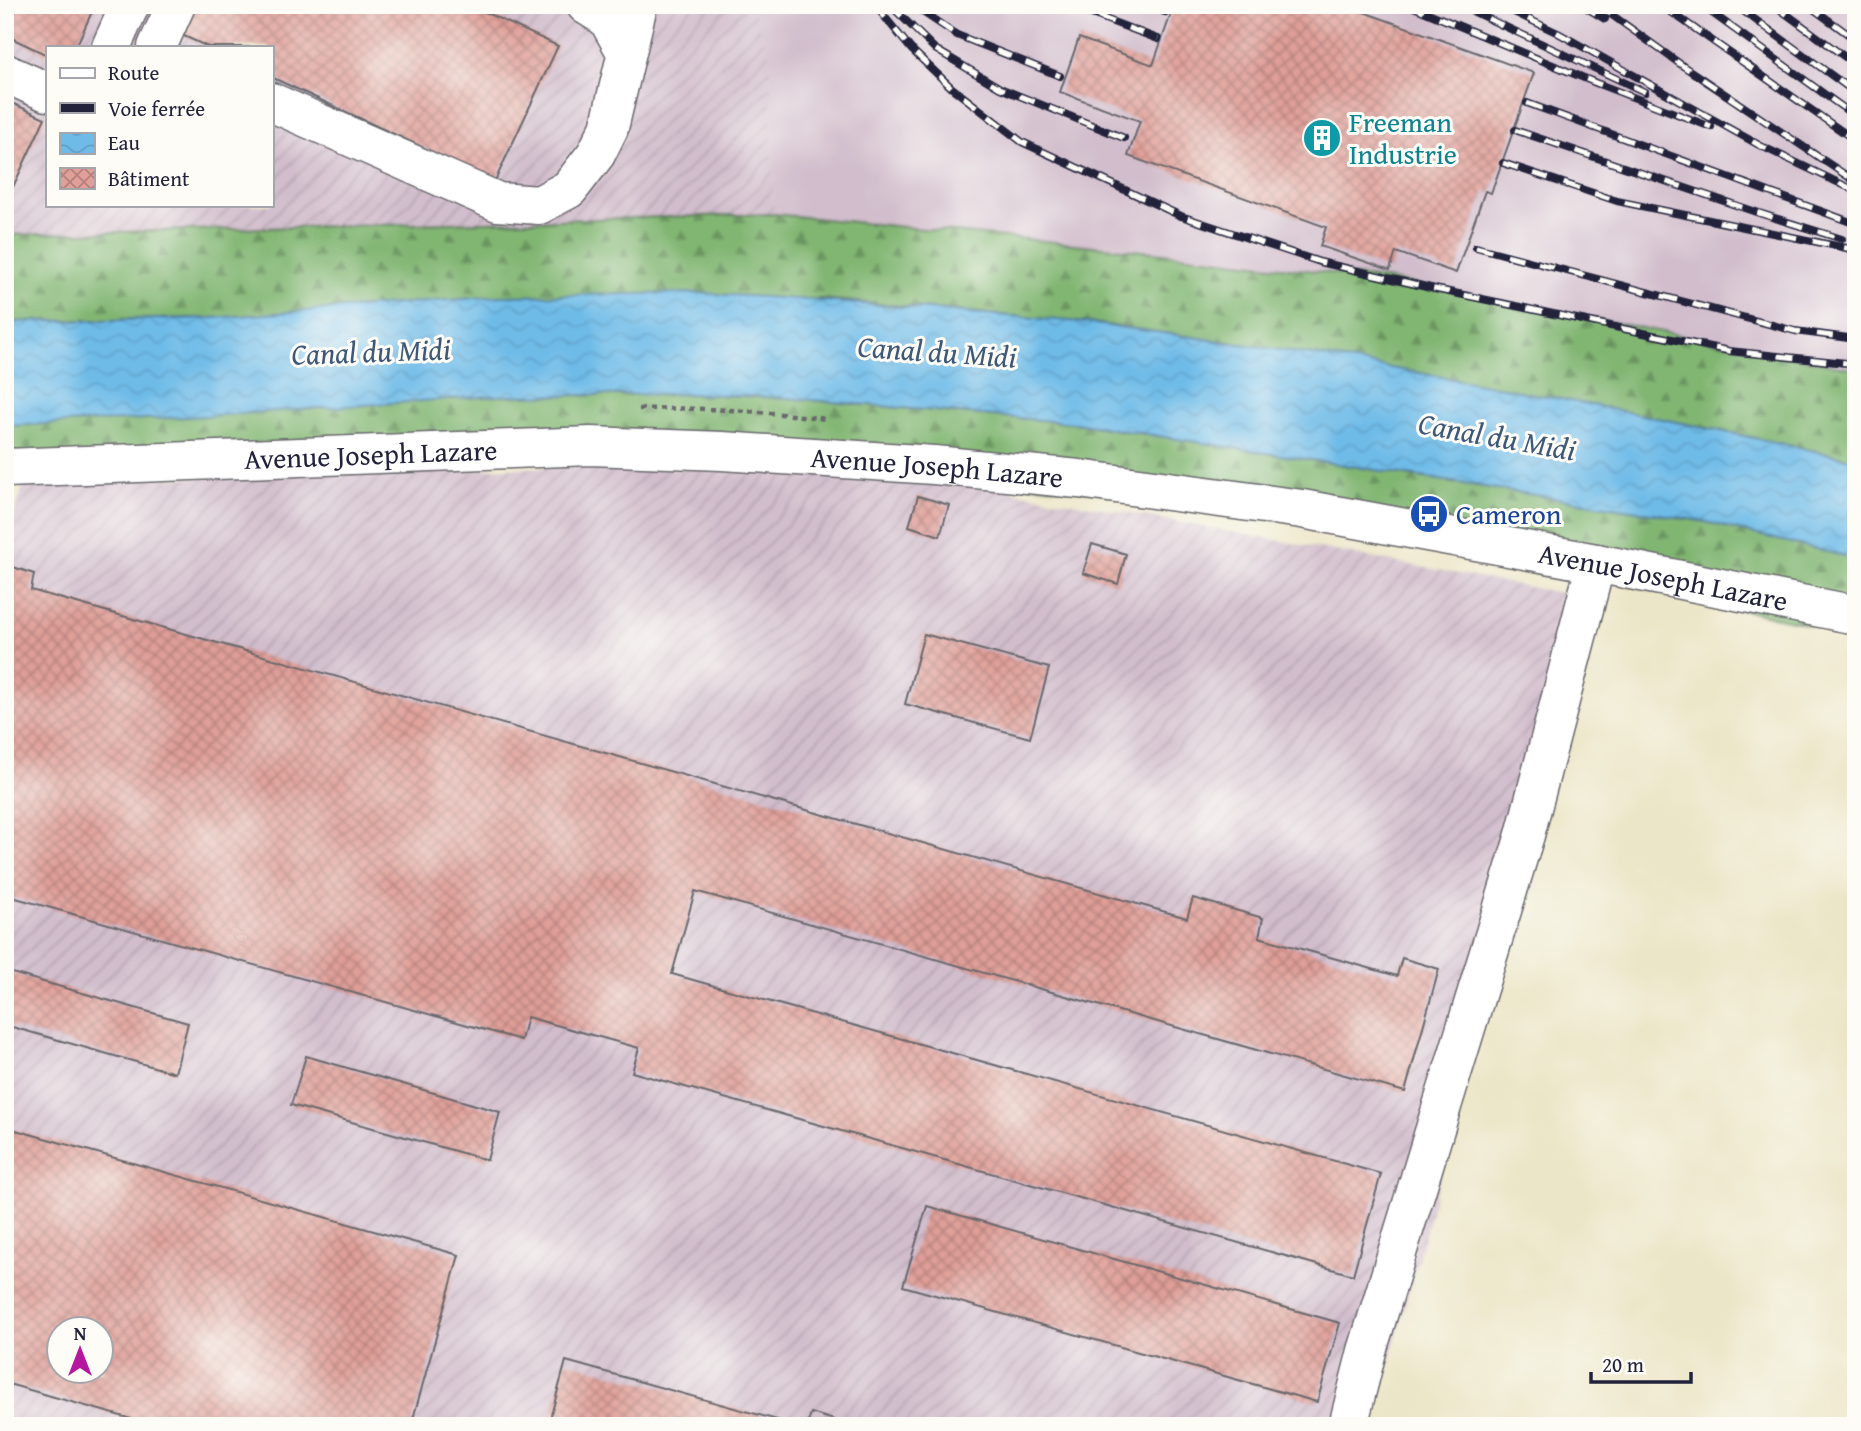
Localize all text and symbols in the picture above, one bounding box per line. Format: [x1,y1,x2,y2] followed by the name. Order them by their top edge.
[46,46,273,206] legend
[108,57,160,88] text: Route
[108,93,205,124] text: Voie ferrée
[1349,101,1457,174] place label: Freeman Industrie
[1301,117,1343,159] building icon: Freeman Industrie
[108,127,141,158] text: Eau
[108,163,190,194] text: Bâtiment
[856,324,1018,379] water label: Canal du Midi
[291,326,452,376] water label: Canal du Midi
[1415,401,1580,472] water label: Canal du Midi
[243,429,498,479] street label: Avenue Joseph Lazare
[809,436,1065,497] street label: Avenue Joseph Lazare
[1408,493,1450,535] bus stop icon: Cameron
[1456,493,1562,534] place label: Cameron
[1535,532,1791,621] street label: Avenue Joseph Lazare
[46,1316,116,1386] north arrow
[74,1319,87,1347] text: N
[1591,1340,1691,1384] scale bar
[1602,1349,1644,1380] text: 20 m

